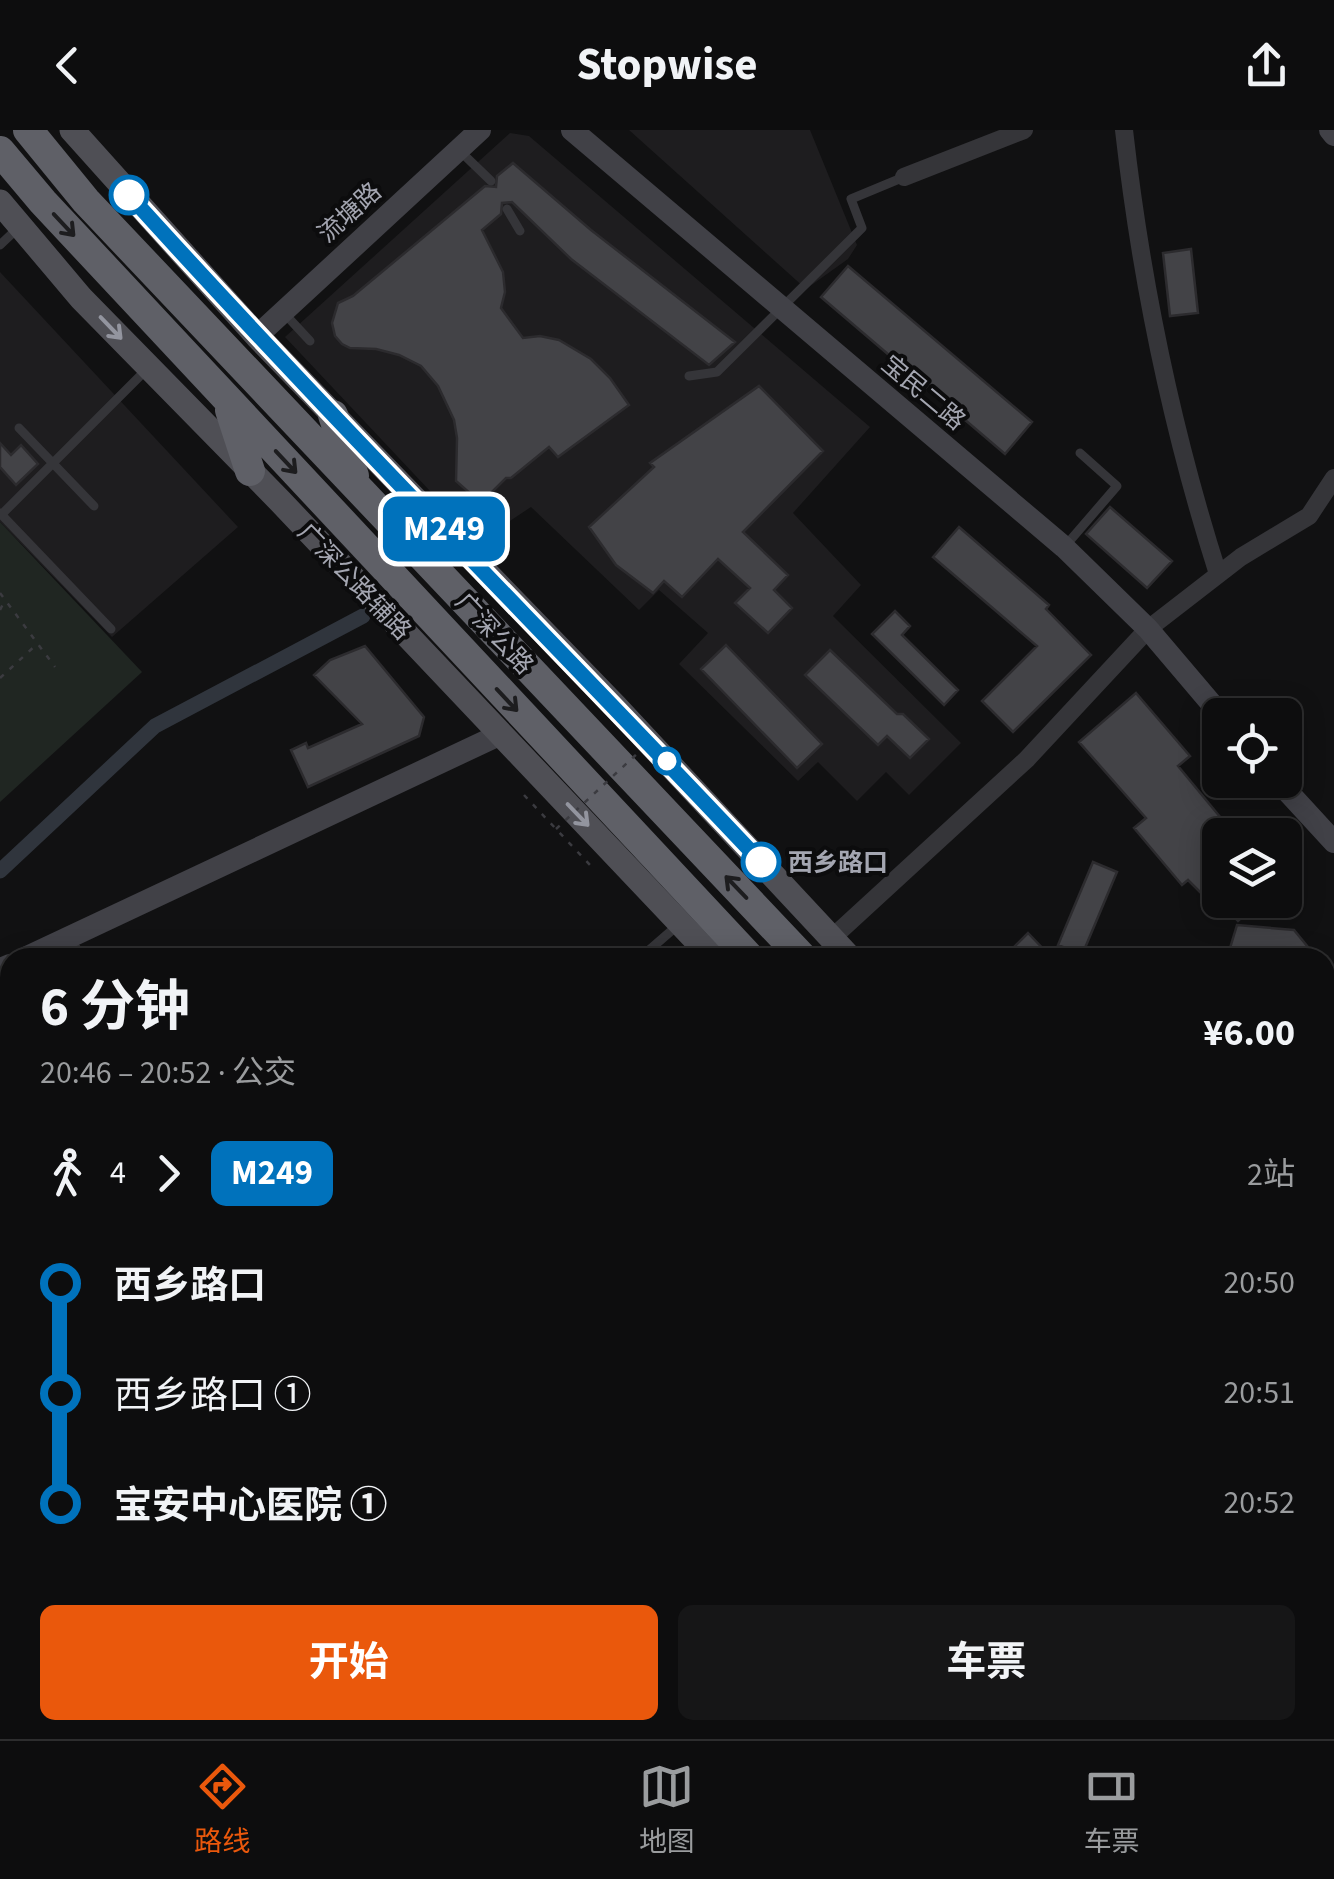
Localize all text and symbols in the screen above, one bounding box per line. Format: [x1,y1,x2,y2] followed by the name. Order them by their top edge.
[576,33,758,97] text: Stopwise
[40,38,95,93] icon: back
[1239,38,1294,93] icon: share
[310,174,390,251] street label: 流塘路
[110,176,148,214] unlabelled marker
[52,212,76,236] one-way arrow
[98,316,122,340] one-way arrow
[873,347,973,439] street label: 宝民二路
[274,450,298,474] one-way arrow
[374,496,514,562] line badge: M249
[403,504,485,554] text: M249
[289,515,419,648] street label: 广深公路辅路
[447,585,542,683] street label: 广深公路
[495,687,518,712] one-way arrow
[1202,698,1302,918] map controls
[1202,698,1302,798] button: locate
[654,748,680,774] unlabelled marker
[566,803,590,827] one-way arrow
[1202,818,1302,918] button: layers
[742,843,780,881] marker: 西乡路口
[788,845,888,881] place label: 西乡路口
[724,875,748,899] one-way arrow
[40,969,190,1047] text: 6 分钟
[1203,1006,1295,1060] text: ¥6.00
[40,1050,296,1096] text: 20:46 – 20:52 · 公交
[40,1146,95,1201] icon: walk
[141,1146,196,1201] icon: forward
[231,1148,313,1198] text: M249
[110,1150,126,1196] text: 4
[1247,1152,1295,1198] text: 2站
[114,1259,266,1313] text: 西乡路口
[1223,1260,1295,1306] text: 20:50
[114,1369,312,1423] text: 西乡路口 ①
[1223,1370,1295,1416] text: 20:51
[114,1479,388,1533] text: 宝安中心医院 ①
[1223,1480,1295,1526] text: 20:52
[40,1605,658,1720] button: 开始
[678,1605,1295,1720] button: 车票
[194,1759,250,1862] tab: 路线
[639,1759,695,1862] tab: 地图
[1084,1759,1140,1862] tab: 车票

